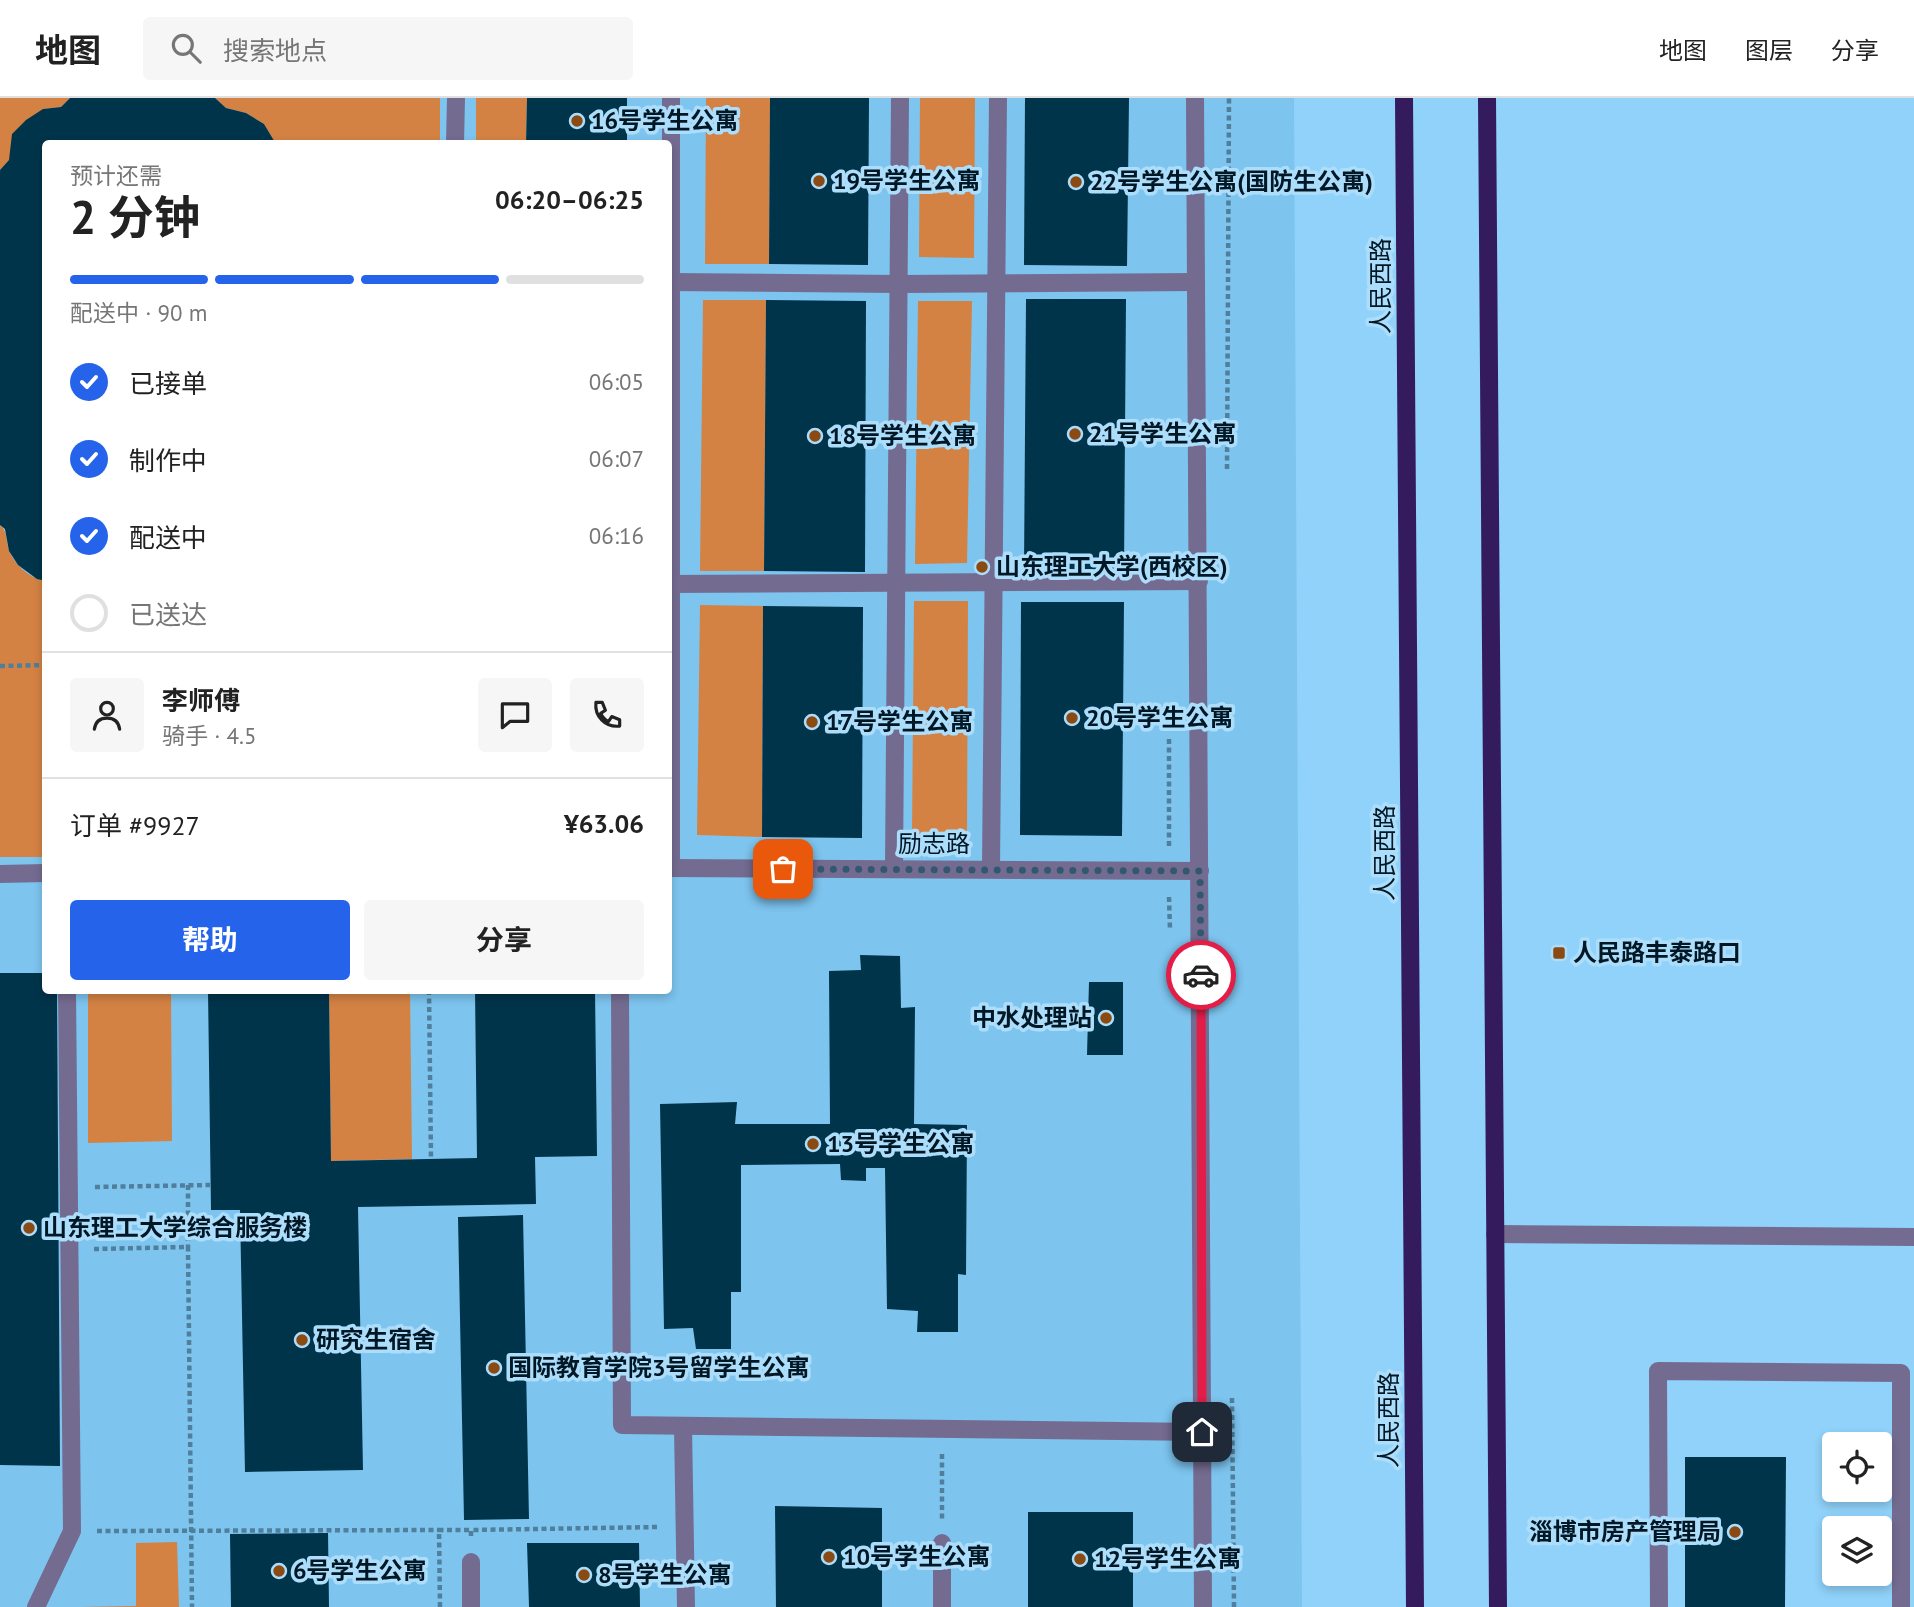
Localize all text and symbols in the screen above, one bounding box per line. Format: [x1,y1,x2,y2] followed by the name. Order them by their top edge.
[143,17,633,80] search box
[35,28,101,71] text: 地图
[167,29,205,67] icon: search
[223,34,327,67] text: 搜索地点
[1659,35,1707,66] text: 地图
[1745,35,1793,66] text: 图层
[1831,35,1879,66] text: 分享
[591,105,738,136] place label: 16号学生公寓
[569,113,585,129] marker: 16号学生公寓
[70,161,162,190] text: 预计还需
[833,165,980,196] place label: 19号学生公寓
[1090,166,1373,197] place label: 22号学生公寓(国防生公寓)
[811,173,827,189] marker: 19号学生公寓
[1068,174,1084,190] marker: 22号学生公寓(国防生公寓)
[495,183,644,216] text: 06:20–06:25
[70,187,200,247] text: 2 分钟
[1365,238,1396,334] street label: 人民西路
[70,298,207,327] text: 配送中 · 90 m
[70,363,108,401] icon: check
[129,367,207,400] text: 已接单
[589,367,644,396] text: 06:05
[1089,418,1236,449] place label: 21号学生公寓
[829,420,976,451] place label: 18号学生公寓
[1067,426,1083,442] marker: 21号学生公寓
[807,428,823,444] marker: 18号学生公寓
[70,440,108,478] icon: check
[129,444,207,477] text: 制作中
[589,444,644,473] text: 06:07
[70,517,108,555] icon: check
[129,521,207,554] text: 配送中
[589,521,644,550] text: 06:16
[996,551,1228,582] place label: 山东理工大学(西校区)
[974,559,990,575] marker: 山东理工大学(西校区)
[129,598,207,631] text: 已送达
[70,678,144,752] button: person
[478,678,552,752] button: chat
[570,678,644,752] button: phone
[162,684,240,717] text: 李师傅
[1086,702,1233,733] place label: 20号学生公寓
[826,706,973,737] place label: 17号学生公寓
[1064,710,1080,726] marker: 20号学生公寓
[804,714,820,730] marker: 17号学生公寓
[162,721,256,750] text: 骑手 · 4.5
[1369,805,1400,901] street label: 人民西路
[564,807,644,840] text: ¥63.06
[70,809,200,842] text: 订单 #9927
[898,828,970,859] street label: 励志路
[753,839,813,899] pin
[764,850,802,888] icon: bag
[70,900,350,980] button: 帮助
[364,900,644,980] button: 分享
[1573,937,1741,968] place label: 人民路丰泰路口
[1166,940,1236,1010] courier
[1551,945,1567,961] marker: 人民路丰泰路口
[1182,956,1220,994] icon: car
[972,1002,1092,1033] place label: 中水处理站
[1098,1010,1114,1026] marker: 中水处理站
[827,1128,974,1159] place label: 13号学生公寓
[805,1136,821,1152] marker: 13号学生公寓
[43,1212,307,1243] place label: 山东理工大学综合服务楼
[21,1220,37,1236] marker: 山东理工大学综合服务楼
[316,1324,436,1355] place label: 研究生宿舍
[294,1332,310,1348] marker: 研究生宿舍
[508,1352,810,1383] place label: 国际教育学院3号留学生公寓
[486,1360,502,1376] marker: 国际教育学院3号留学生公寓
[1373,1372,1404,1468] street label: 人民西路
[1172,1402,1232,1462] pin
[1183,1413,1221,1451] icon: home
[1822,1432,1892,1586] map controls
[1822,1432,1892,1502] button: locate
[1529,1516,1721,1547] place label: 淄博市房产管理局
[1822,1516,1892,1586] button: layers
[1727,1524,1743,1540] marker: 淄博市房产管理局
[843,1541,990,1572] place label: 10号学生公寓
[1094,1543,1241,1574] place label: 12号学生公寓
[821,1549,837,1565] marker: 10号学生公寓
[1072,1551,1088,1567] marker: 12号学生公寓
[293,1555,427,1586] place label: 6号学生公寓
[598,1559,732,1590] place label: 8号学生公寓
[271,1563,287,1579] marker: 6号学生公寓
[576,1567,592,1583] marker: 8号学生公寓

